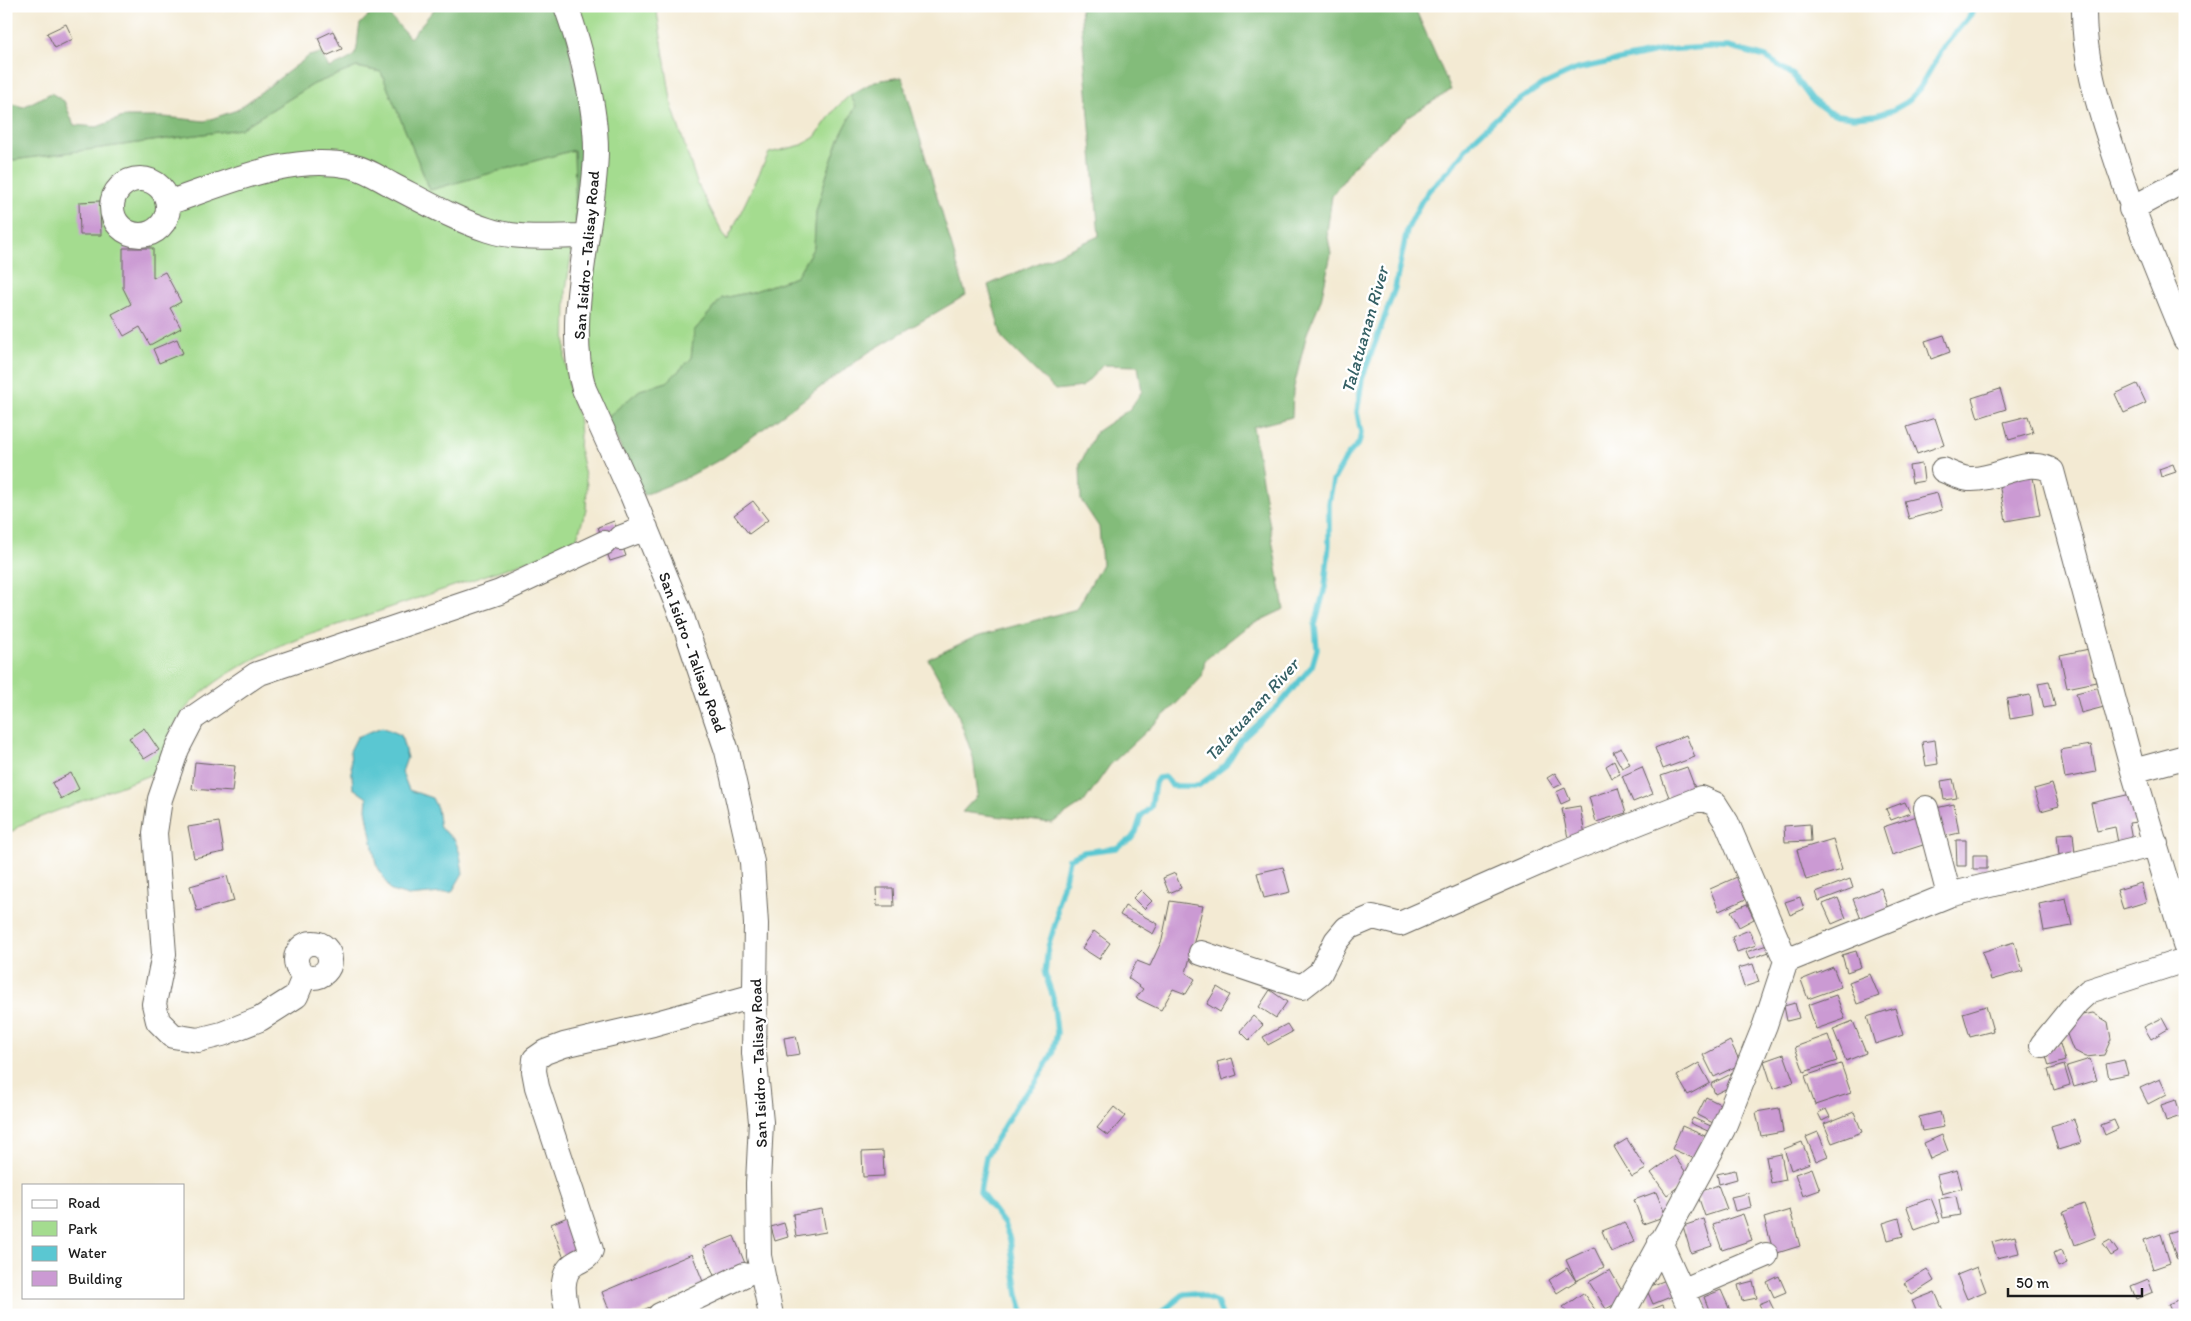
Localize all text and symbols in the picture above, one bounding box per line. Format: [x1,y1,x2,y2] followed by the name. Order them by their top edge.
[570,170,603,340] street label: San Isidro - Talisay Road
[1336,262,1394,396] water label: Talatuanan River
[655,569,730,735] street label: San Isidro - Talisay Road
[1200,653,1305,766] water label: Talatuanan River
[746,978,771,1148] street label: San Isidro - Talisay Road
[22,1184,185,1298] legend
[68,1194,101,1212] text: Road
[68,1220,98,1238] text: Park
[68,1244,107,1262] text: Water
[2008,1266,2142,1298] scale bar
[68,1270,122,1288] text: Building
[2016,1274,2049,1292] text: 50 m

